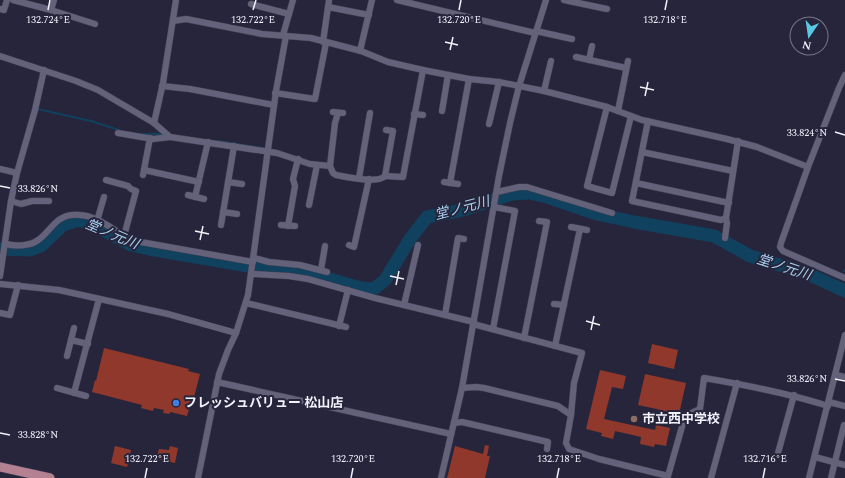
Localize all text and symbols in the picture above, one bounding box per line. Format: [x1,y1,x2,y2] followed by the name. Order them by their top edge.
[26,12,70,28] text: 132.724°E
[231,12,275,28] text: 132.722°E
[437,12,481,28] text: 132.720°E
[643,12,687,28] text: 132.718°E
[789,16,829,56] north arrow
[801,36,813,55] text: N
[787,125,827,141] text: 33.824°N
[18,181,58,197] text: 33.826°N
[432,190,494,225] water label: 堂ノ元川
[82,213,144,255] water label: 堂ノ元川
[754,248,816,286] water label: 堂ノ元川
[787,371,827,387] text: 33.826°N
[184,393,343,413] place label: フレッシュバリュー 松山店
[171,398,181,408] marker: フレッシュバリュー 松山店
[642,409,720,429] place label: 市立西中学校
[629,414,639,424] marker: 市立西中学校
[18,427,58,443] text: 33.828°N
[125,451,169,467] text: 132.722°E
[331,451,375,467] text: 132.720°E
[537,451,581,467] text: 132.718°E
[743,451,787,467] text: 132.716°E

